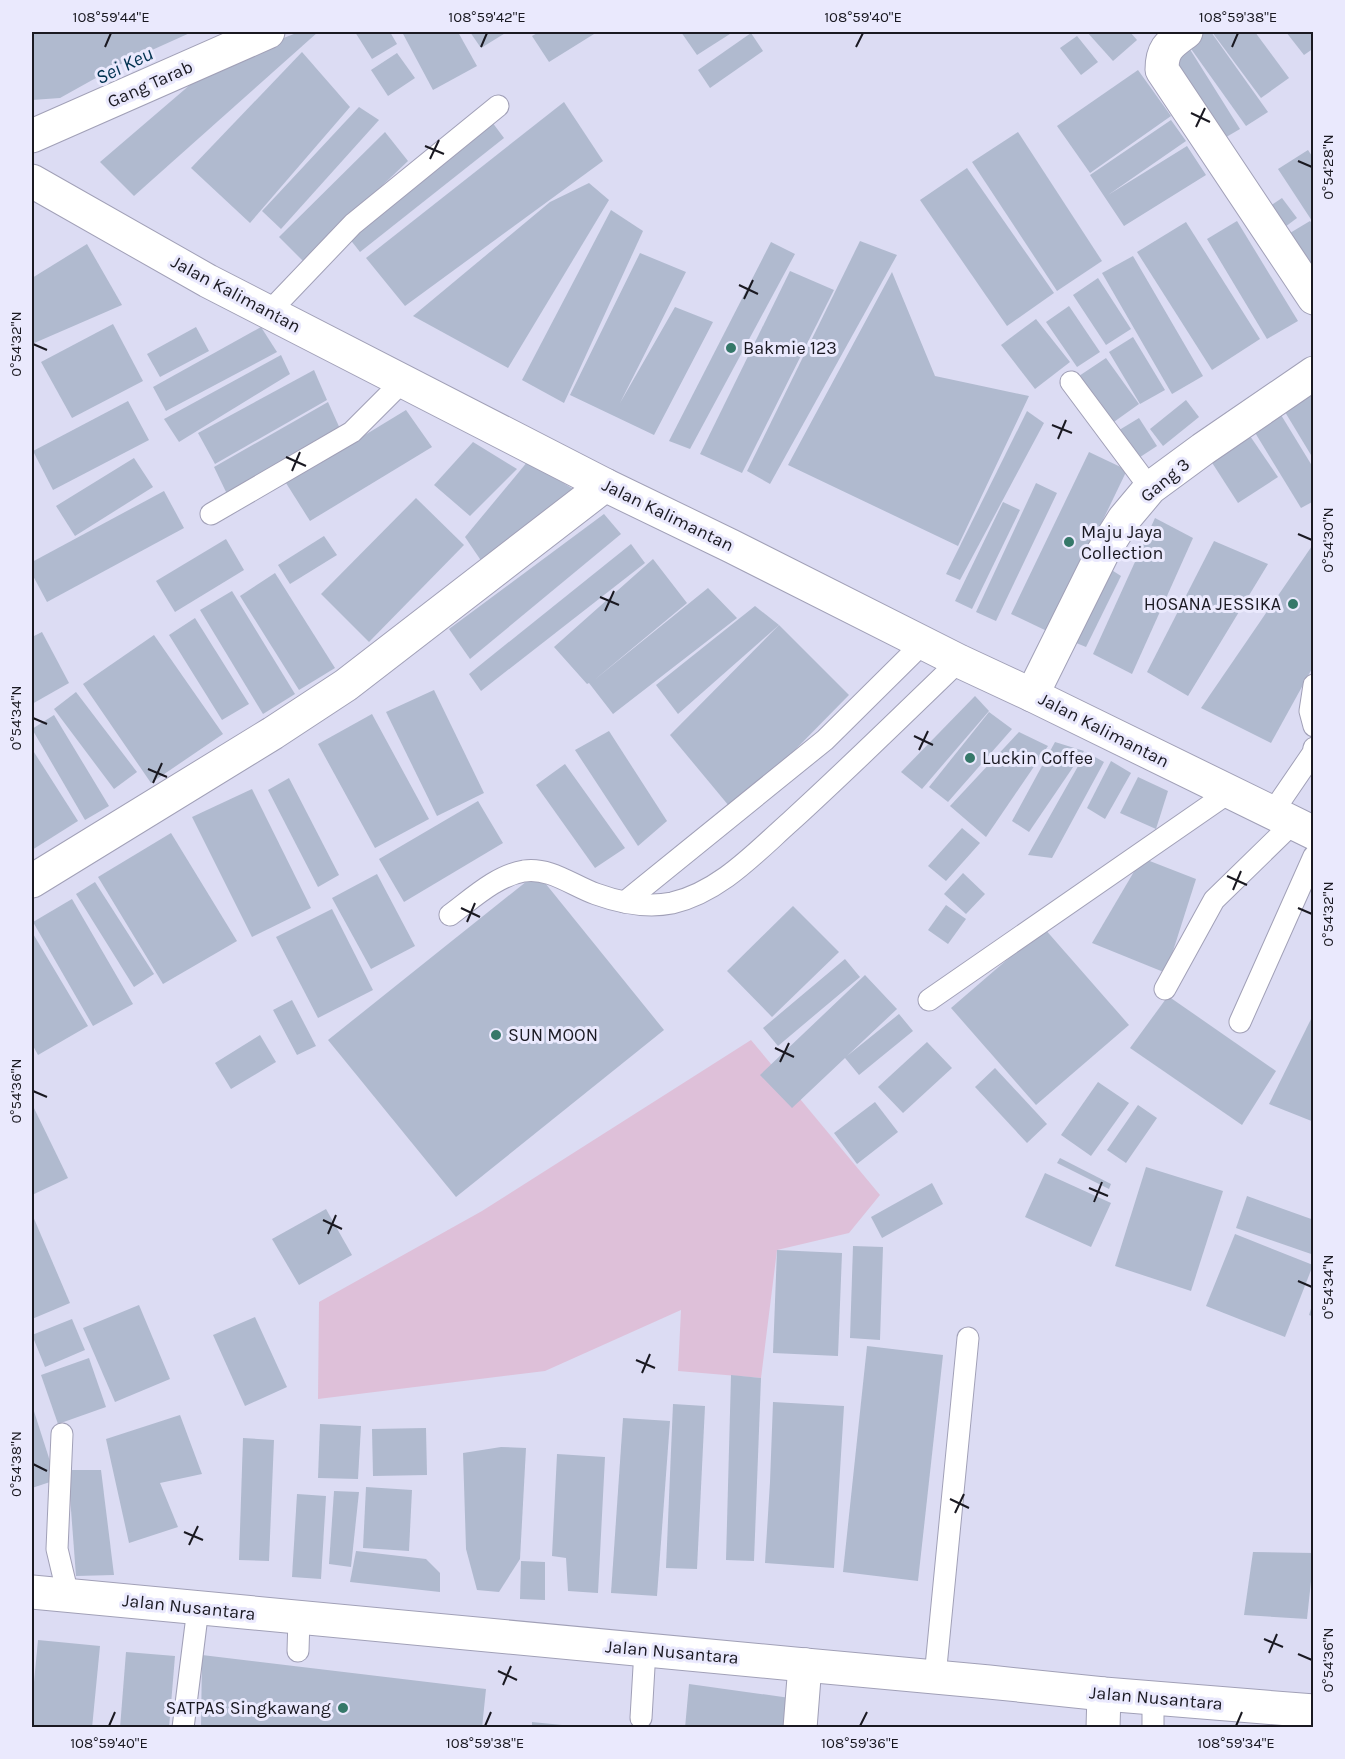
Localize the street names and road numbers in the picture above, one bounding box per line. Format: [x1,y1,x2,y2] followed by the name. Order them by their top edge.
[104,55,196,113] street label: Gang Tarab
[167,251,305,337] street label: Jalan Kalimantan
[1136,453,1194,507] street label: Gang 3
[599,474,737,556] street label: Jalan Kalimantan
[1035,688,1173,772] street label: Jalan Kalimantan
[121,1589,257,1625] street label: Jalan Nusantara
[604,1635,740,1669] street label: Jalan Nusantara
[1088,1681,1224,1715] street label: Jalan Nusantara

